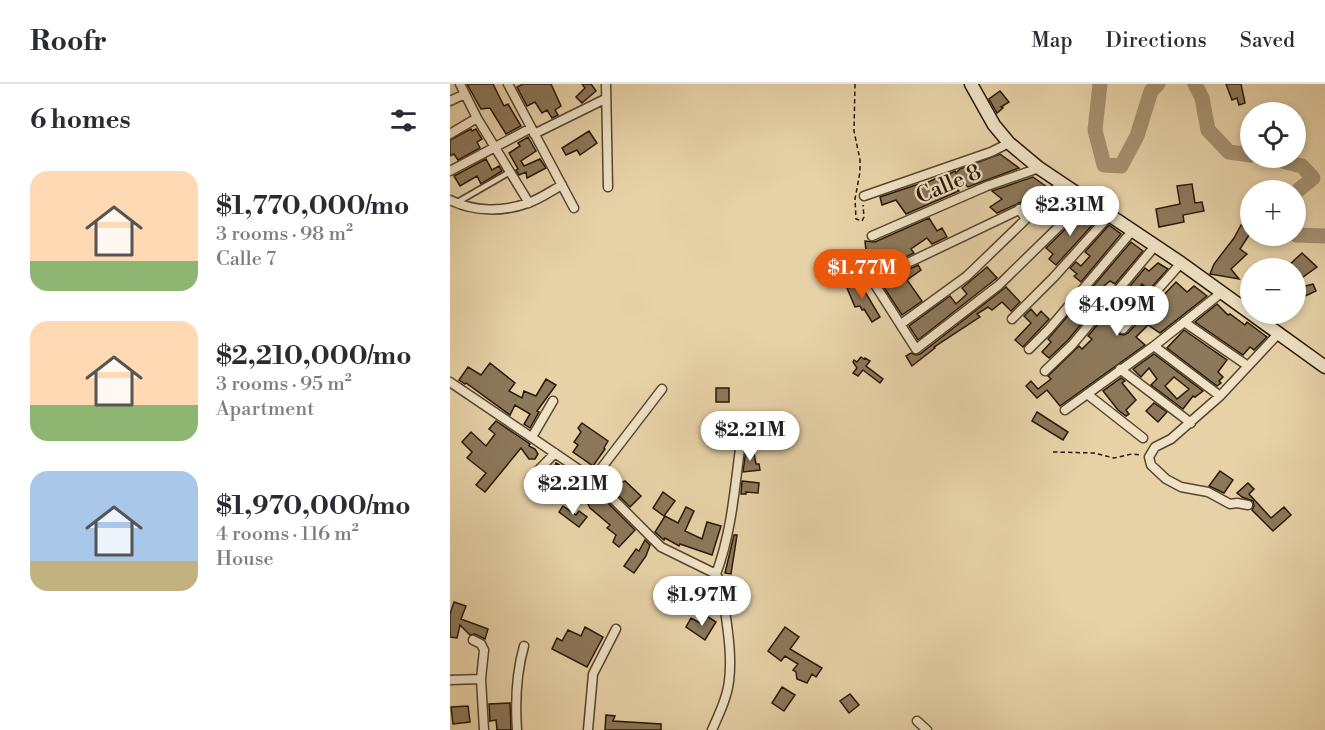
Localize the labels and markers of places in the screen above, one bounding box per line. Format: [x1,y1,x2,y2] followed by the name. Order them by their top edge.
[1021,186,1119,237] pin: $2.31M
[813,249,911,300] pin: $1.77M
[1068,286,1166,337] pin: $4.09M
[701,411,799,462] pin: $2.21M
[524,465,622,516] pin: $2.21M
[653,576,751,627] pin: $1.97M

